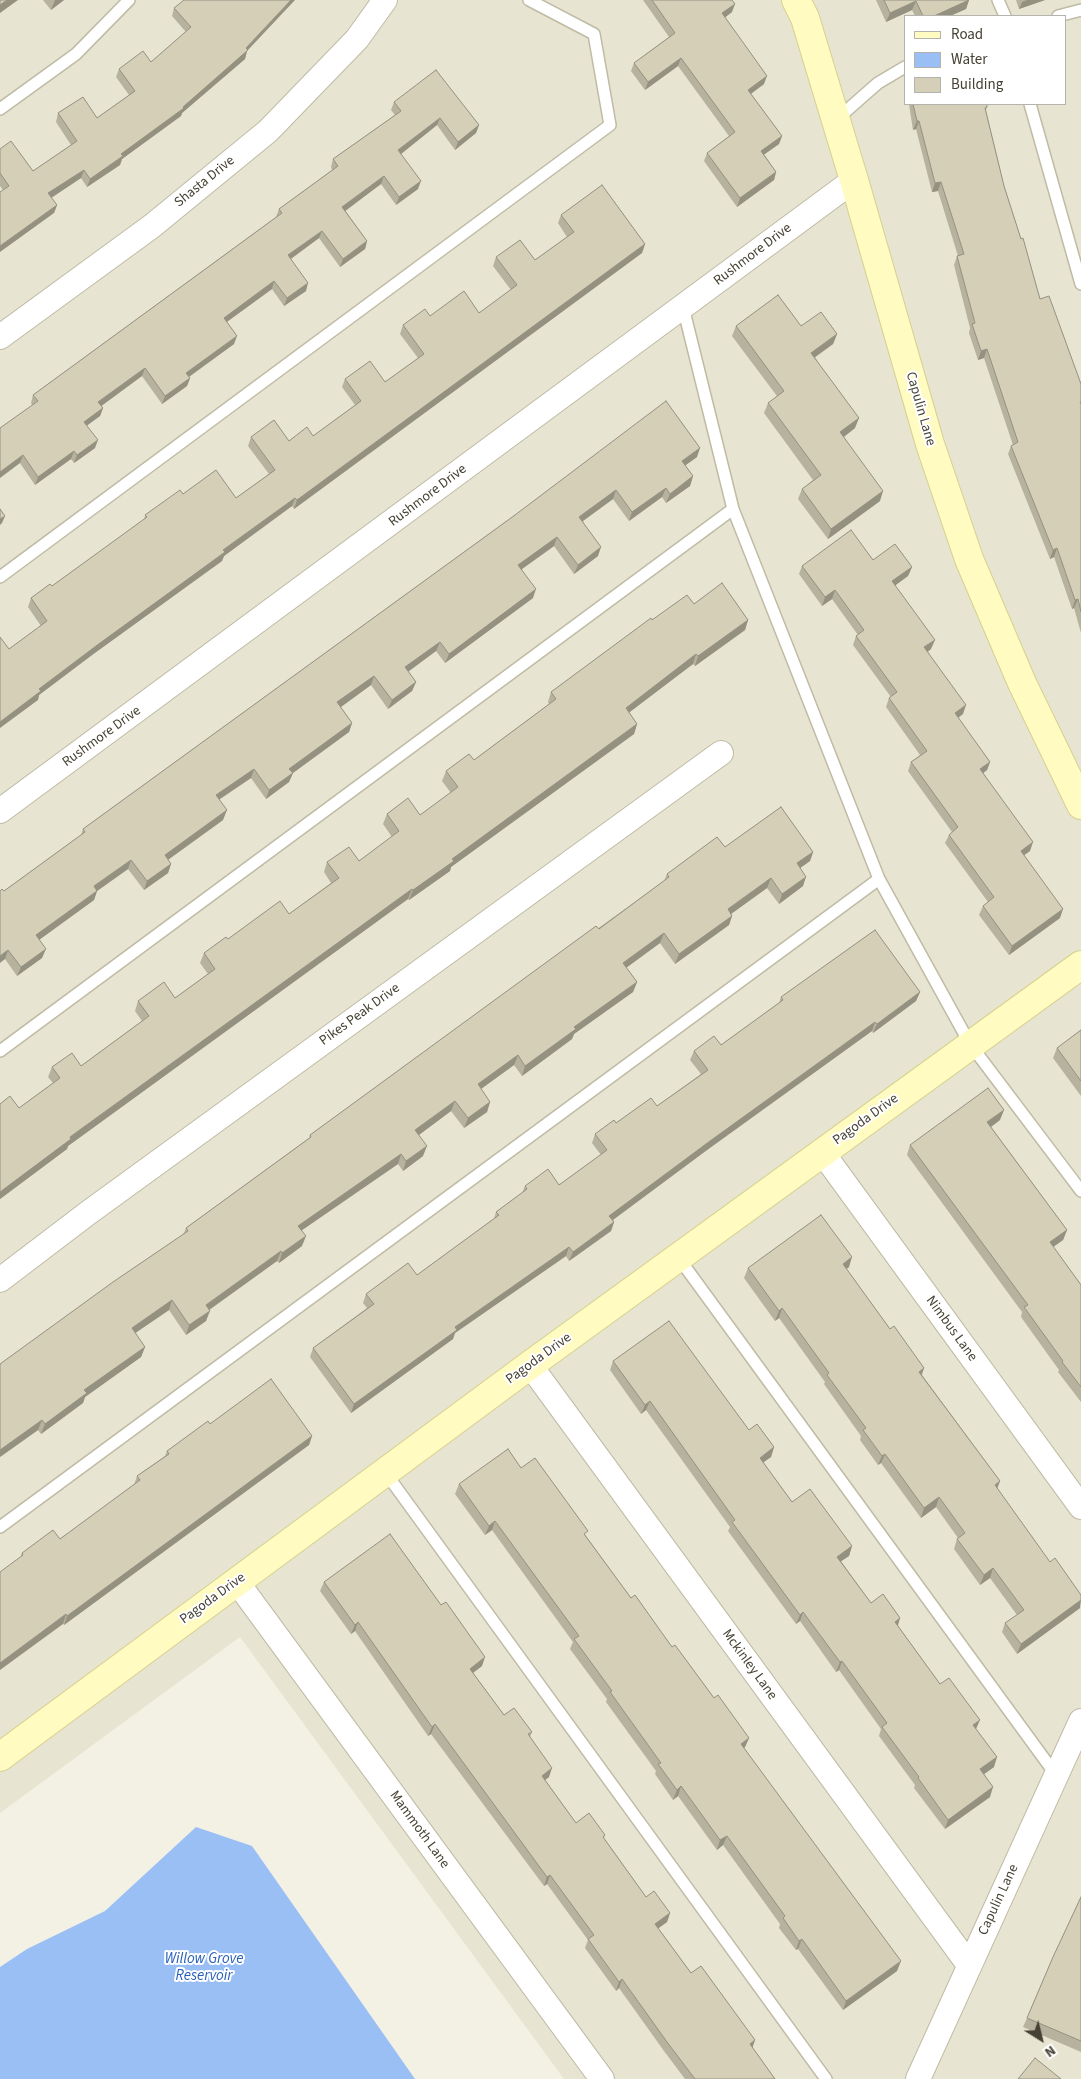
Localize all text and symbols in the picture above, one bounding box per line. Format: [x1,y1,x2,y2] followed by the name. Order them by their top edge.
[904,15,1066,105] legend
[951,24,983,45] text: Road
[951,49,987,70] text: Water
[951,74,1003,95] text: Building
[172,153,238,211] street label: Shasta Drive
[711,220,795,290] street label: Rushmore Drive
[901,370,939,448] street label: Capulin Lane
[386,461,470,531] street label: Rushmore Drive
[59,703,145,771] street label: Rushmore Drive
[317,980,403,1050] street label: Pikes Peak Drive
[830,1091,902,1149] street label: Pagoda Drive
[922,1293,980,1365] street label: Nimbus Lane
[503,1330,575,1388] street label: Pagoda Drive
[177,1570,249,1628] street label: Pagoda Drive
[718,1626,780,1704] street label: Mckinley Lane
[385,1788,453,1872] street label: Mammoth Lane
[975,1862,1023,1938] street label: Capulin Lane
[165,1951,243,1986] water label: Willow Grove Reservoir
[1016,2014,1066,2064] north arrow
[1040,2040,1059,2062] text: N

